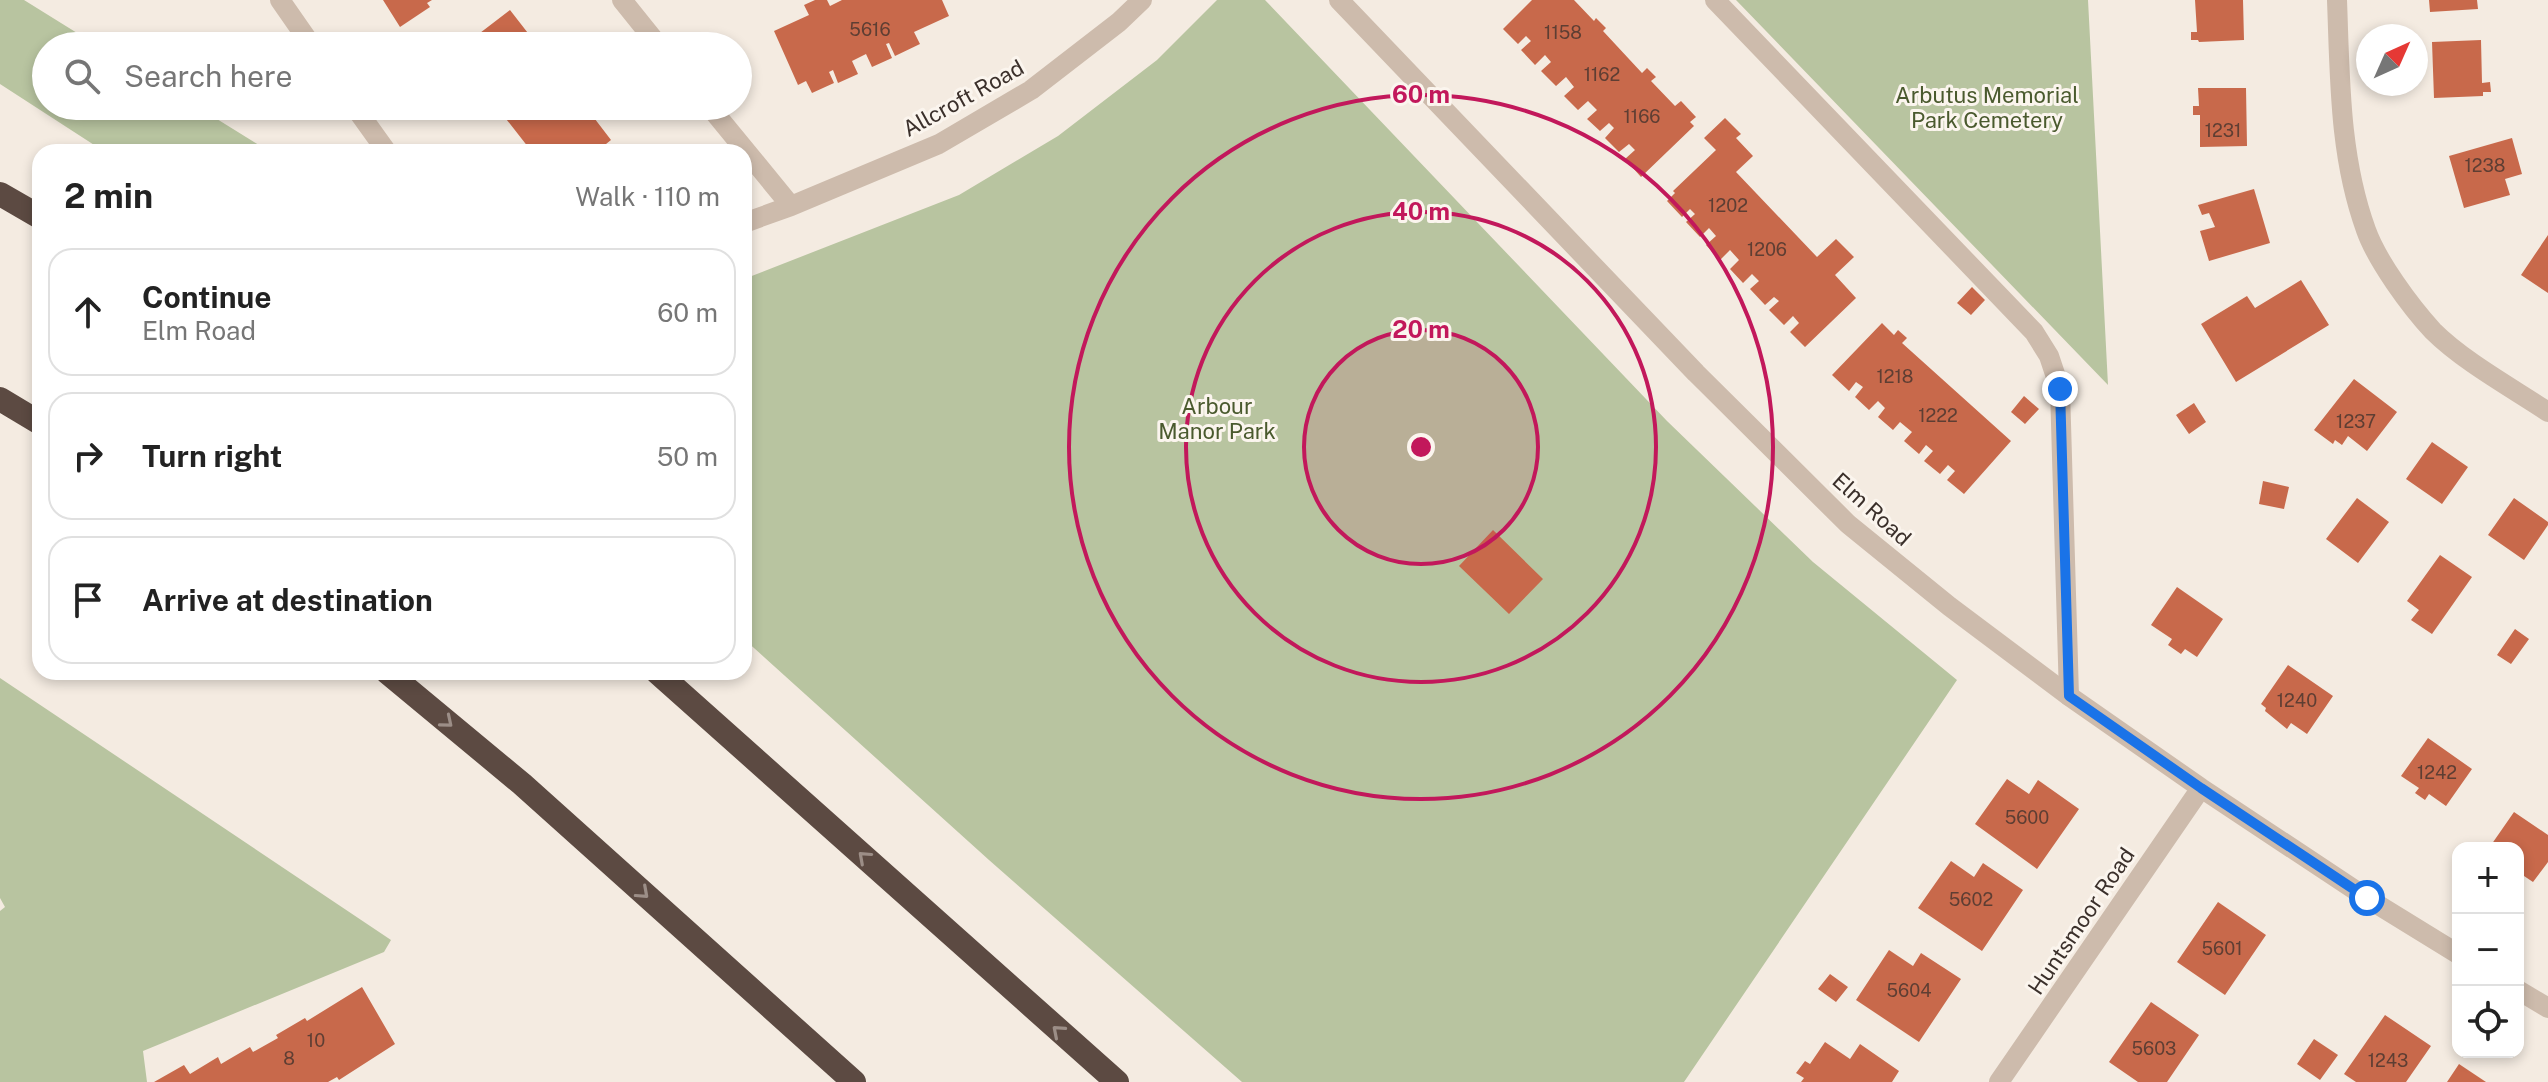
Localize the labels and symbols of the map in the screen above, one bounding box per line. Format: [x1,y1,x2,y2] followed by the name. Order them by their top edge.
[849,19,891,40] house number: 5616
[1544,22,1582,43] house number: 1158
[2356,24,2428,96] north arrow
[898,54,1028,142] street label: Allcroft Road
[1584,64,1620,85] house number: 1162
[1392,80,1450,108] text: 60 m
[1895,82,2079,133] park label: Arbutus Memorial Park Cemetery
[1624,106,1660,127] house number: 1166
[2205,120,2241,141] house number: 1231
[2465,155,2505,176] house number: 1238
[1708,195,1748,216] house number: 1202
[1392,197,1450,225] text: 40 m
[1747,239,1787,260] house number: 1206
[1392,315,1450,343] text: 20 m
[1876,366,1914,387] house number: 1218
[2042,371,2078,407] route end
[1158,393,1276,444] park label: Arbour Manor Park
[1918,405,1958,426] house number: 1222
[2336,411,2376,432] house number: 1237
[1407,433,1435,461] centre of rings
[1827,467,1917,551] street label: Elm Road
[2277,690,2317,711] house number: 1240
[438,712,452,727] one-way arrow
[2417,762,2457,783] house number: 1242
[2005,807,2049,828] house number: 5600
[2022,843,2140,999] street label: Huntsmoor Road
[858,853,873,867] one-way arrow
[2349,880,2385,916] route start
[633,883,648,897] one-way arrow
[1949,889,1993,910] house number: 5602
[2202,938,2242,959] house number: 5601
[1887,980,1931,1001] house number: 5604
[1052,1026,1067,1040] one-way arrow
[307,1030,325,1051] house number: 10
[2132,1038,2176,1059] house number: 5603
[283,1048,295,1069] house number: 8
[2368,1050,2408,1071] house number: 1243

